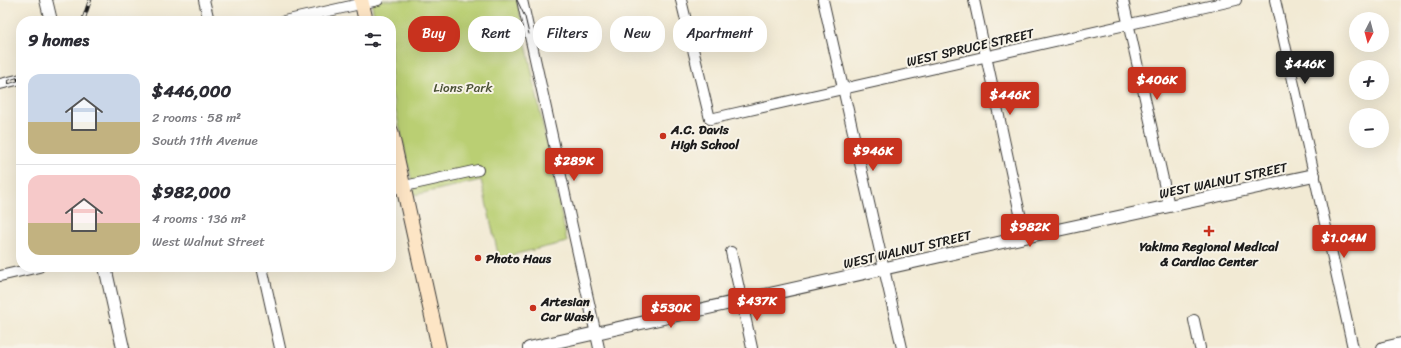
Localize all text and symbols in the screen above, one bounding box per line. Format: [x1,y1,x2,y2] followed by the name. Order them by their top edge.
[1349,12,1389,52] north arrow
[1349,12,1389,148] map controls
[408,16,460,52] chip: Buy
[468,16,525,52] chip: Rent
[533,16,602,52] chip: Filters
[610,16,665,52] chip: New
[673,16,767,52] chip: Apartment
[904,21,1037,73] street label: WEST SPRUCE STREET
[28,25,89,55] text: 9 homes
[362,29,384,51] icon: filters
[1277,51,1333,85] pin: $446K
[1285,52,1325,75] text: $446K
[1349,60,1389,100] button: +
[1129,67,1185,101] pin: $406K
[1137,68,1177,91] text: $406K
[152,76,231,106] text: $446,000
[434,76,493,99] park label: Lions Park
[982,82,1038,116] pin: $446K
[990,83,1030,106] text: $446K
[60,90,108,138] icon: home
[152,106,241,129] text: 2 rooms · 58 m²
[1349,108,1389,148] button: −
[670,118,740,156] place label: A.C. Davis High School
[152,129,258,152] text: South 11th Avenue
[658,131,668,141] marker: A.C. Davis High School
[845,138,901,172] pin: $946K
[853,139,893,162] text: $946K
[546,148,602,182] pin: $289K
[554,149,594,172] text: $289K
[1157,155,1290,205] street label: WEST WALNUT STREET
[152,177,231,207] text: $982,000
[60,191,108,239] icon: home
[152,207,246,230] text: 4 rooms · 136 m²
[1002,214,1058,248] pin: $982K
[1010,215,1050,238] text: $982K
[841,223,974,275] street label: WEST WALNUT STREET
[1203,225,1215,237] marker: Yakima Regional Medical & Cardiac Center
[1311,225,1377,259] pin: $1.04M
[1321,226,1367,249] text: $1.04M
[152,230,265,253] text: West Walnut Street
[1140,235,1280,273] place label: Yakima Regional Medical & Cardiac Center
[486,247,552,270] place label: Photo Haus
[473,253,483,263] marker: Photo Haus
[729,288,785,322] pin: $437K
[737,289,777,312] text: $437K
[540,290,594,328] place label: Artesian Car Wash
[643,295,699,329] pin: $530K
[651,296,691,319] text: $530K
[528,303,538,313] marker: Artesian Car Wash

